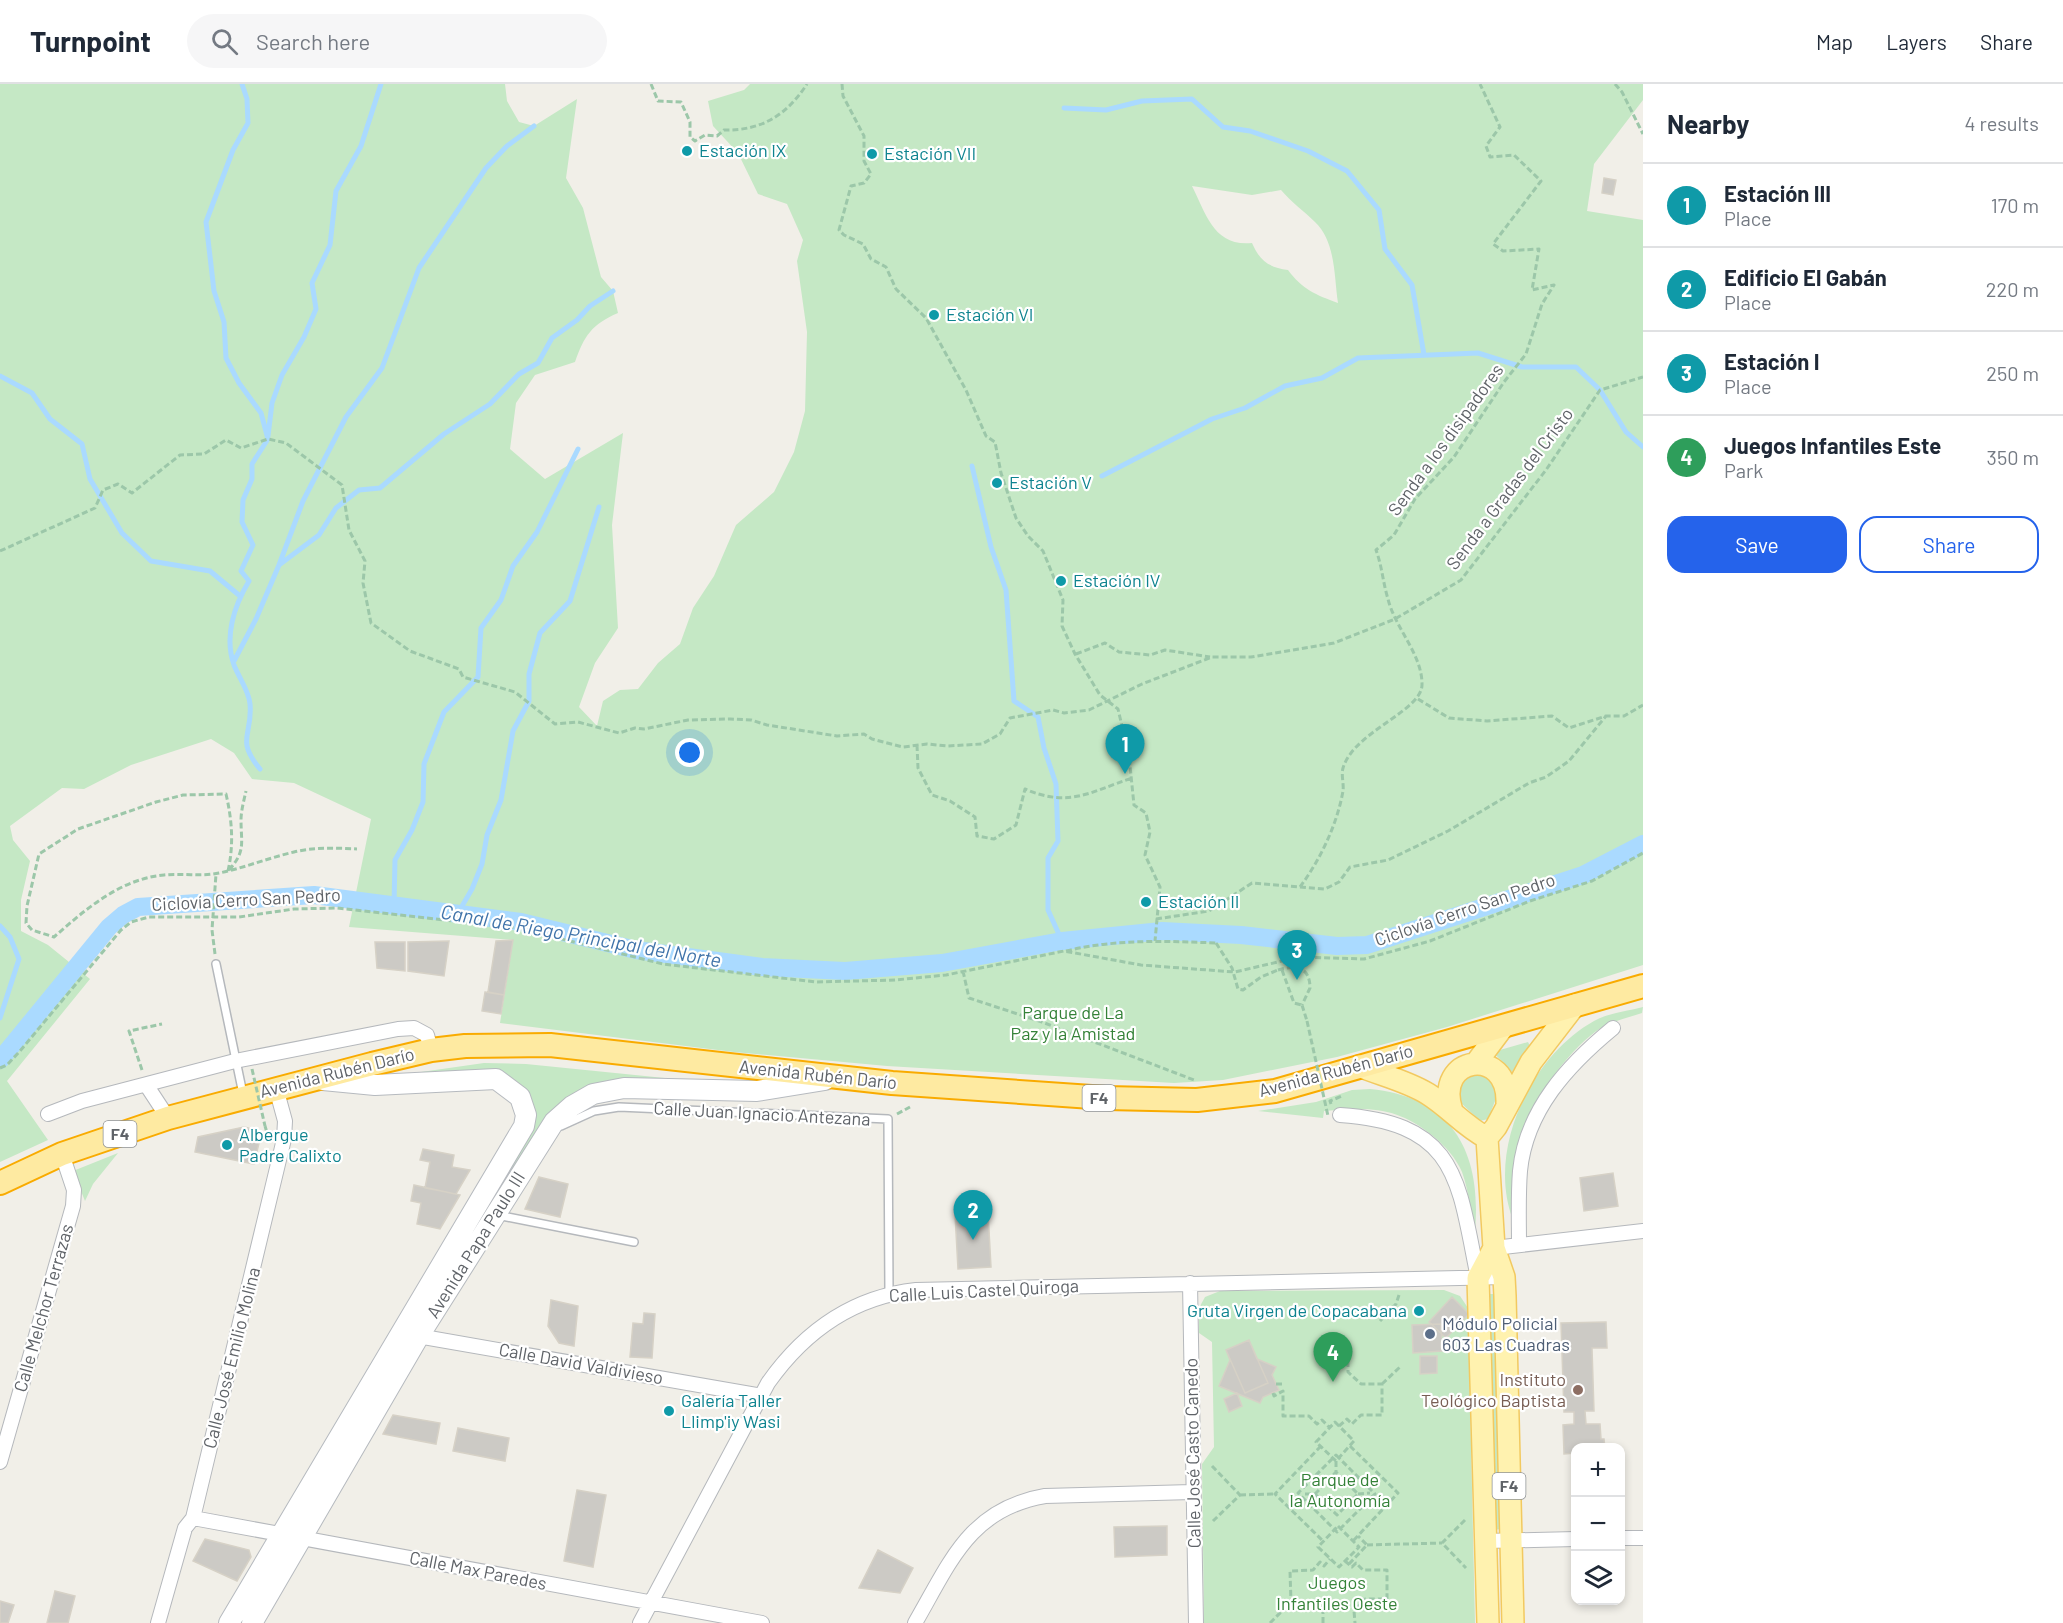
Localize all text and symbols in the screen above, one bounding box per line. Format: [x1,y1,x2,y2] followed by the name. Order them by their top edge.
[187,14,607,68] search box
[30,24,151,58] text: Turnpoint
[208,25,241,58] icon: search
[256,28,370,54] text: Search here
[1816,29,1853,54] text: Map
[1886,29,1947,54] text: Layers
[1980,29,2033,54] text: Share
[1667,108,1749,139] text: Nearby
[1964,111,2039,135] text: 4 results
[699,139,786,161] place label: Estación IX
[884,142,976,164] place label: Estación VII
[680,144,694,158] marker: Estación IX
[865,147,879,161] marker: Estación VII
[1724,180,1831,206] text: Estación III
[1683,193,1690,217] text: 1
[1991,193,2039,217] text: 170 m
[1724,206,1772,230] text: Place
[1724,264,1887,290] text: Edificio El Gabán
[1681,277,1692,301] text: 2
[1986,277,2039,301] text: 220 m
[1724,290,1772,314] text: Place
[946,303,1033,325] place label: Estación VI
[927,308,941,322] marker: Estación VI
[1724,348,1820,374] text: Estación I
[1383,359,1508,520] street label: Senda a los disipadores
[1681,361,1692,385] text: 3
[1986,361,2039,385] text: 250 m
[1724,374,1772,398] text: Place
[1441,403,1577,574] street label: Senda a Gradas del Cristo
[1724,432,1941,458] text: Juegos Infantiles Este
[1680,445,1693,469] text: 4
[1987,445,2039,469] text: 350 m
[1724,458,1763,482] text: Park
[1009,471,1092,493] place label: Estación V
[990,476,1004,490] marker: Estación V
[1667,516,1847,573] button: Save
[1859,516,2039,573] button: Share
[1073,569,1161,591] place label: Estación IV
[1054,574,1068,588] marker: Estación IV
[1106,724,1144,774] pin: 1
[675,738,704,767] your location
[1371,868,1558,950] street label: Ciclovía Cerro San Pedro
[151,883,341,915] street label: Ciclovía Cerro San Pedro
[1158,890,1240,912] place label: Estación II
[1139,895,1153,909] marker: Estación II
[439,899,723,972] water label: Canal de Riego Principal del Norte
[1278,930,1316,980] pin: 3
[1011,1001,1135,1044] park label: Parque de La Paz y la Amistad
[1256,1039,1415,1101] street label: Avenida Rubén Darío
[257,1042,416,1102] street label: Avenida Rubén Darío
[738,1055,898,1093] street label: Avenida Rubén Darío
[1082,1085,1116,1111] road number: F4
[653,1096,871,1130] street label: Calle Juan Ignacio Antezana
[104,1121,136,1147] road number: F4
[239,1123,342,1166] place label: Albergue Padre Calixto
[220,1138,234,1152] marker: Albergue Padre Calixto
[421,1167,529,1322] street label: Avenida Papa Paulo III
[954,1190,992,1240] pin: 2
[9,1221,78,1394] street label: Calle Melchor Terrazas
[198,1265,264,1451] street label: Calle José Emilio Molina
[888,1274,1079,1306] street label: Calle Luis Castel Quiroga
[1187,1299,1407,1321] place label: Gruta Virgen de Copacabana
[1412,1304,1426,1318] marker: Gruta Virgen de Copacabana
[1442,1312,1570,1355] place label: Módulo Policial 603 Las Cuadras
[1423,1327,1437,1341] marker: Módulo Policial 603 Las Cuadras
[1314,1332,1352,1382] pin: 4
[497,1338,665,1388] street label: Calle David Valdivieso
[1179,1358,1205,1549] street label: Calle José Casto Canedo
[1421,1368,1566,1411] place label: Instituto Teológico Baptista
[1571,1383,1585,1397] marker: Instituto Teológico Baptista
[681,1389,782,1432] place label: Galería Taller Llimp'iy Wasi
[662,1404,676,1418] marker: Galería Taller Llimp'iy Wasi
[1571,1443,1625,1605] map controls
[1571,1443,1625,1497] button: +
[1290,1468,1390,1511] park label: Parque de la Autonomía
[1492,1473,1526,1499] road number: F4
[1571,1497,1625,1551] button: −
[408,1546,549,1594] street label: Calle Max Paredes
[1571,1551,1625,1605] button: layers
[1276,1571,1398,1614] park label: Juegos Infantiles Oeste

